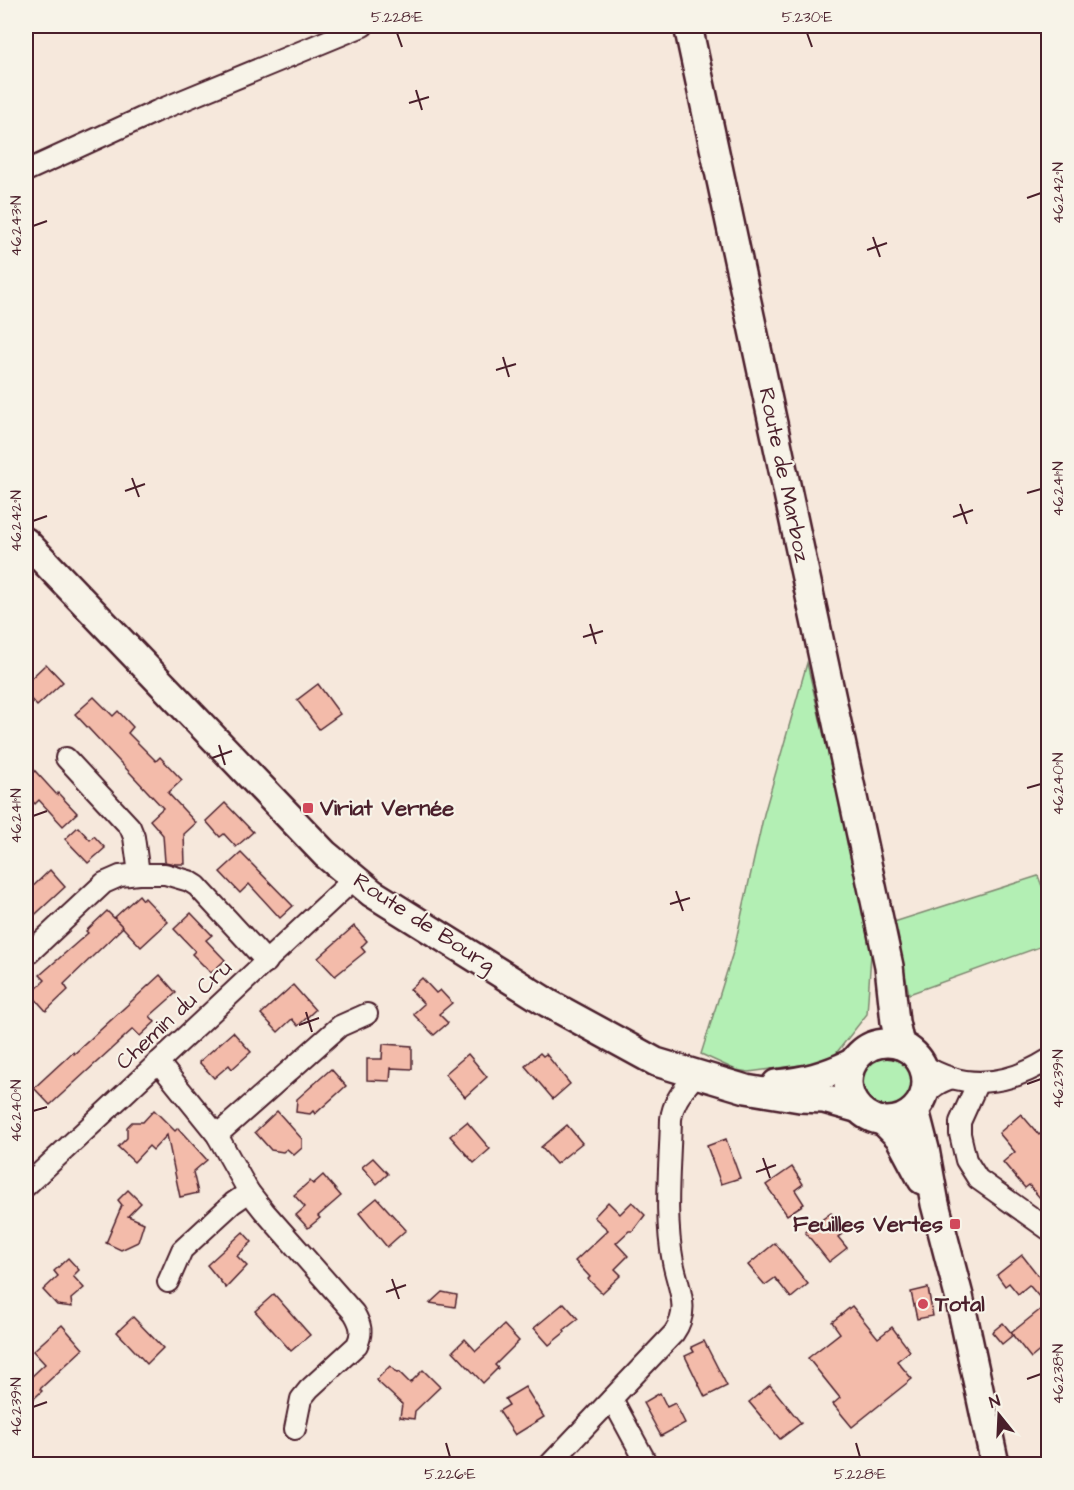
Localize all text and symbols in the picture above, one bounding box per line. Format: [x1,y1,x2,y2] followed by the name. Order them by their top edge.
[371,7,423,28] text: 5.228°E
[782,7,832,28] text: 5.230°E
[1048,162,1069,224] text: 46.242°N
[6,196,27,256] text: 46.243°N
[750,385,818,565] street label: Route de Marboz
[1048,461,1069,517] text: 46.241°N
[6,490,27,552] text: 46.242°N
[1048,753,1069,815] text: 46.240°N
[6,788,27,844] text: 46.241°N
[319,793,454,824] place label: Viriat Vernée
[301,801,315,815] marker: Viriat Vernée
[346,865,501,981] street label: Route de Bourg
[109,953,239,1077] street label: Chemin du Cru
[1048,1049,1069,1109] text: 46.239°N
[6,1080,27,1142] text: 46.240°N
[793,1209,943,1240] place label: Feuilles Vertes
[948,1217,962,1231] marker: Feuilles Vertes
[934,1289,985,1320] place label: Total
[916,1297,930,1311] marker: Total
[1048,1344,1069,1404] text: 46.238°N
[6,1377,27,1437] text: 46.239°N
[969,1385,1029,1445] north arrow
[987,1390,1003,1414] text: N
[424,1464,476,1485] text: 5.226°E
[834,1464,886,1485] text: 5.228°E

